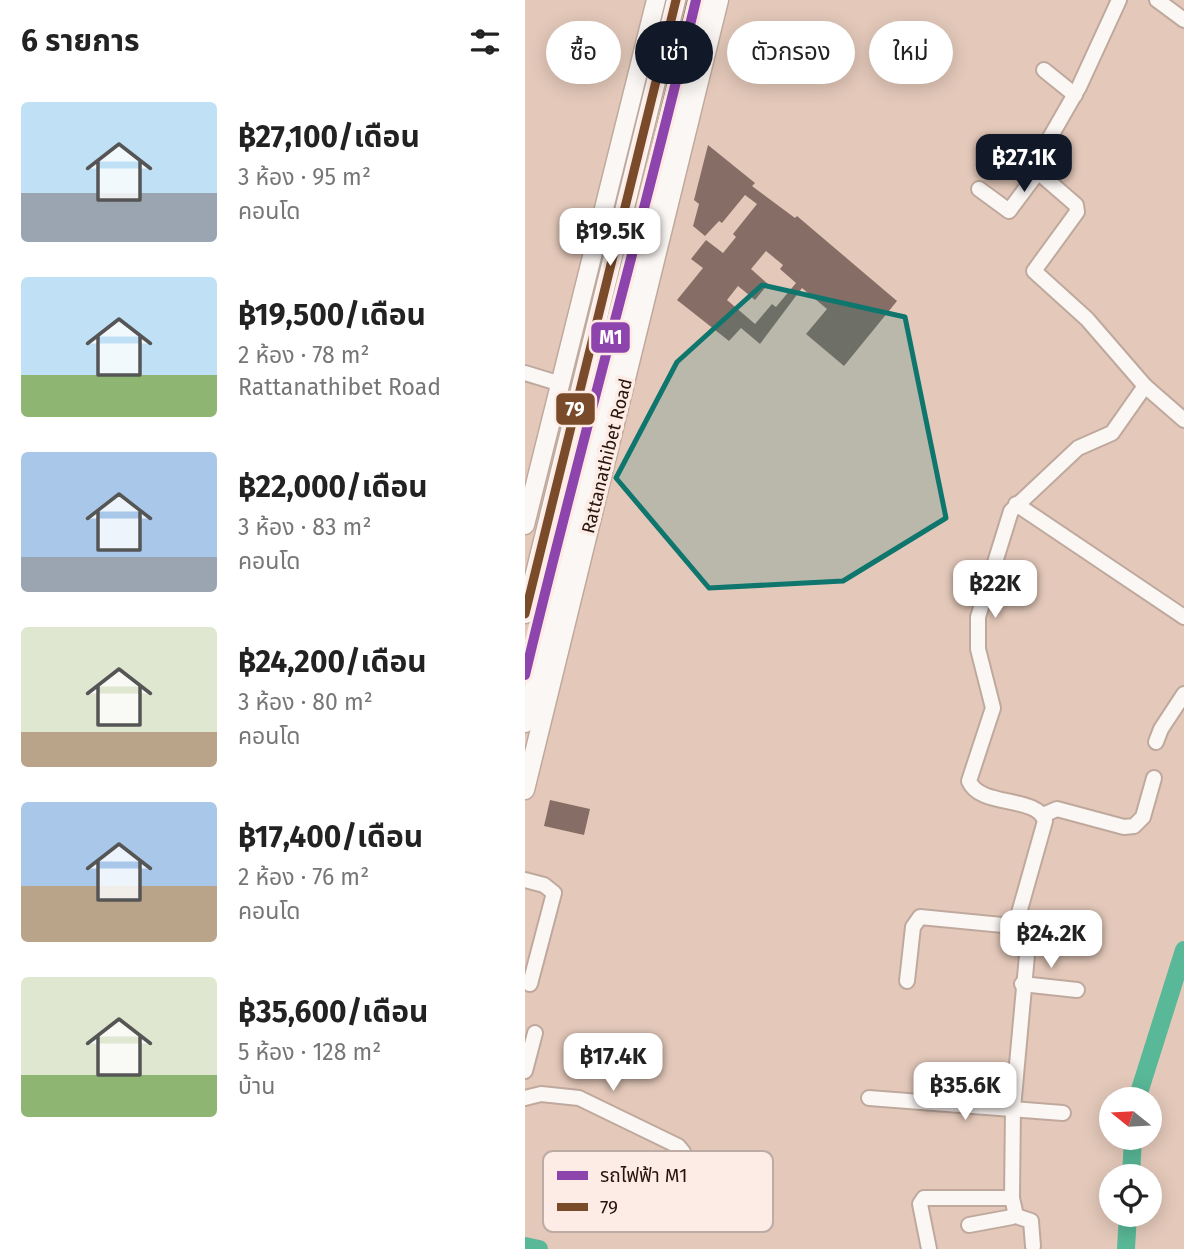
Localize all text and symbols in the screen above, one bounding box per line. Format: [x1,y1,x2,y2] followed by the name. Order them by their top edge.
[546,21,621,84] chip: ซื้อ
[635,21,713,84] chip: เช่า
[727,21,855,84] chip: ตัวกรอง
[869,21,953,84] chip: ใหม่
[21,23,140,59] text: 6 รายการ
[466,23,504,61] icon: filters
[238,119,420,155] text: ฿27,100/เดือน
[77,130,161,214] icon: home
[967,134,1081,194] pin: ฿27.1K
[992,143,1056,171] text: ฿27.1K
[238,163,371,191] text: 3 ห้อง · 95 m²
[238,197,300,225] text: คอนโด
[553,208,667,268] pin: ฿19.5K
[575,217,645,245] text: ฿19.5K
[238,297,426,333] text: ฿19,500/เดือน
[77,305,161,389] icon: home
[590,321,631,354] line badge: M1
[599,326,623,349] text: M1
[238,341,370,369] text: 2 ห้อง · 78 m²
[238,373,441,401] text: Rattanathibet Road
[577,376,637,536] street label: Rattanathibet Road
[555,392,596,426] line badge: 79
[565,398,585,421] text: 79
[238,469,428,505] text: ฿22,000/เดือน
[77,480,161,564] icon: home
[238,513,371,541] text: 3 ห้อง · 83 m²
[238,547,300,575] text: คอนโด
[954,560,1036,620] pin: ฿22K
[969,569,1021,597] text: ฿22K
[238,644,427,680] text: ฿24,200/เดือน
[77,655,161,739] icon: home
[238,688,373,716] text: 3 ห้อง · 80 m²
[238,722,300,750] text: คอนโด
[238,819,423,855] text: ฿17,400/เดือน
[77,830,161,914] icon: home
[238,863,369,891] text: 2 ห้อง · 76 m²
[238,897,300,925] text: คอนโด
[994,911,1108,970] pin: ฿24.2K
[1016,919,1086,947] text: ฿24.2K
[238,994,428,1030] text: ฿35,600/เดือน
[77,1005,161,1089] icon: home
[556,1034,670,1093] pin: ฿17.4K
[238,1038,381,1066] text: 5 ห้อง · 128 m²
[580,1042,646,1070] text: ฿17.4K
[908,1062,1022,1122] pin: ฿35.6K
[930,1071,1000,1099] text: ฿35.6K
[238,1072,275,1100] text: บ้าน
[1099,1087,1162,1150] north arrow
[1099,1087,1162,1227] map controls
[543,1151,773,1232] legend
[600,1164,688,1187] text: รถไฟฟ้า M1
[1099,1164,1162,1227] button: locate
[600,1196,618,1219] text: 79

